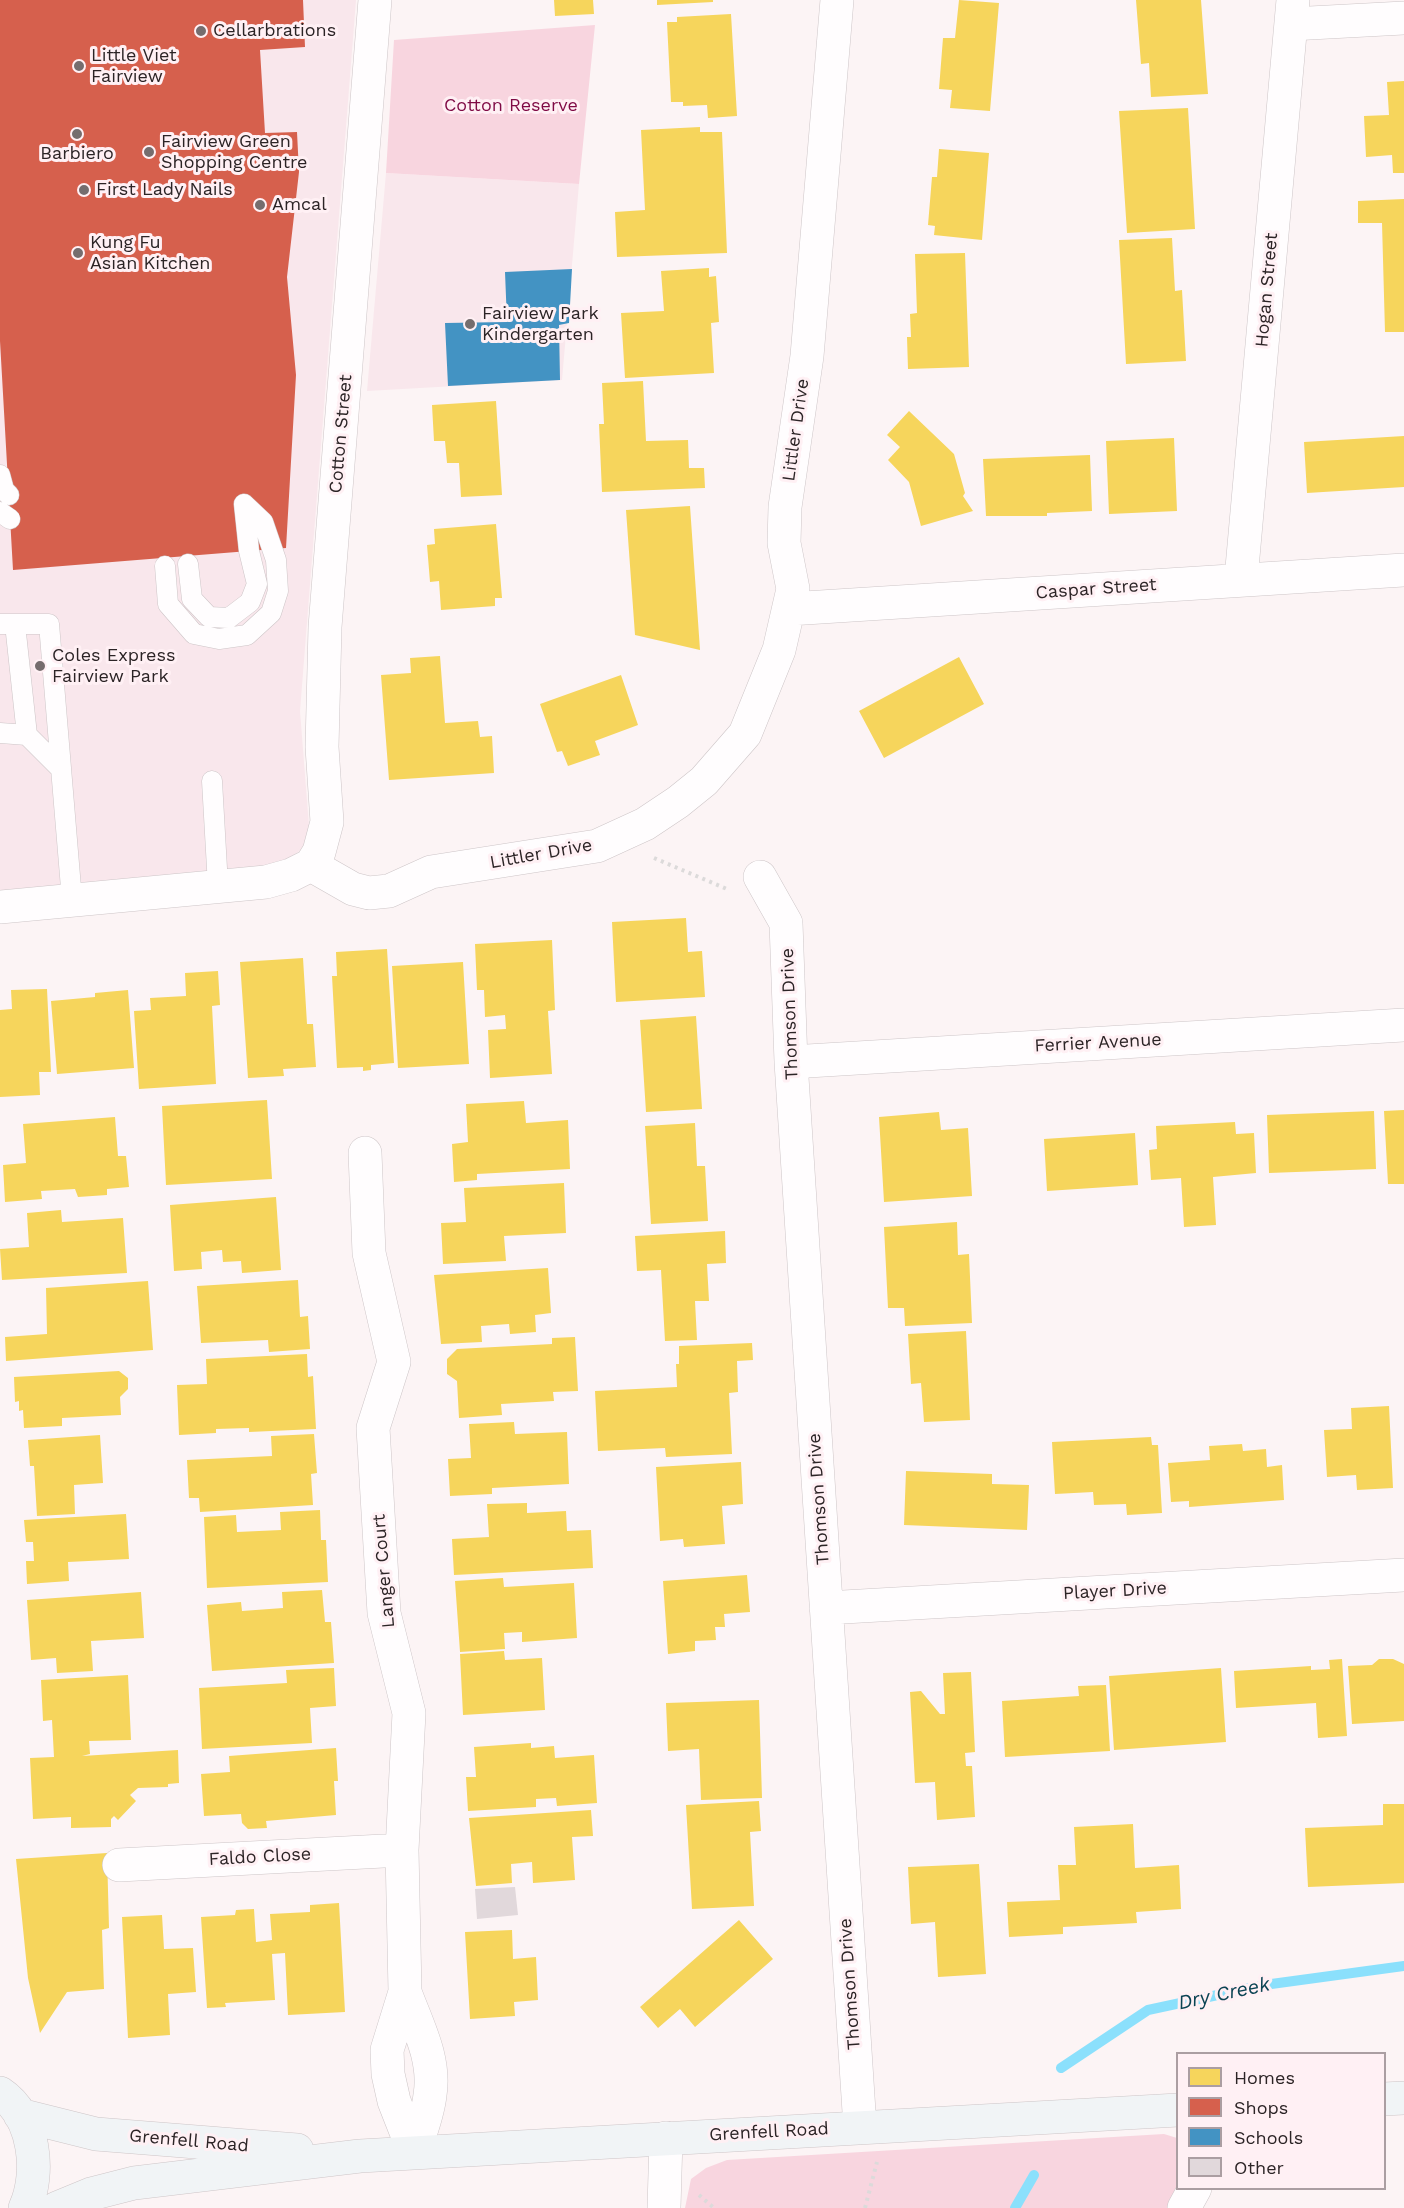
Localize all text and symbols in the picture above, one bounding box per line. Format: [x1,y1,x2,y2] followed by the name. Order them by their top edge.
[213,20,336,42] place label: Cellarbrations
[194,24,208,38] marker: Cellarbrations
[91,45,177,88] place label: Little Viet Fairview
[72,59,86,73] marker: Little Viet Fairview
[444,95,578,117] park label: Cotton Reserve
[70,127,84,141] marker: Barbiero
[161,131,307,174] place label: Fairview Green Shopping Centre
[40,143,114,165] place label: Barbiero
[142,145,156,159] marker: Fairview Green Shopping Centre
[96,179,233,201] place label: First Lady Nails
[77,183,91,197] marker: First Lady Nails
[272,194,327,216] place label: Amcal
[253,198,267,212] marker: Amcal
[90,232,210,274] place label: Kung Fu Asian Kitchen
[1251,232,1283,348] street label: Hogan Street
[71,246,85,260] marker: Kung Fu Asian Kitchen
[482,303,599,346] place label: Fairview Park Kindergarten
[463,317,477,331] marker: Fairview Park Kindergarten
[325,374,357,494] street label: Cotton Street
[778,377,814,483] street label: Littler Drive
[1035,574,1157,604] street label: Caspar Street
[52,645,175,688] place label: Coles Express Fairview Park
[33,659,47,673] marker: Coles Express Fairview Park
[488,834,594,874] street label: Littler Drive
[777,948,803,1080] street label: Thomson Drive
[1034,1029,1162,1057] street label: Ferrier Avenue
[804,1432,834,1566] street label: Thomson Drive
[368,1513,400,1629] street label: Langer Court
[1062,1577,1168,1605] street label: Player Drive
[208,1844,312,1870] street label: Faldo Close
[835,1917,865,2051] street label: Thomson Drive
[1176,1973,1272,2015] water label: Dry Creek
[1176,2052,1386,2190] legend
[1234,2067,1295,2088] text: Homes
[1234,2097,1288,2118] text: Shops
[709,2118,829,2146] street label: Grenfell Road
[128,2125,250,2157] street label: Grenfell Road
[1234,2127,1303,2148] text: Schools
[1234,2157,1284,2178] text: Other

